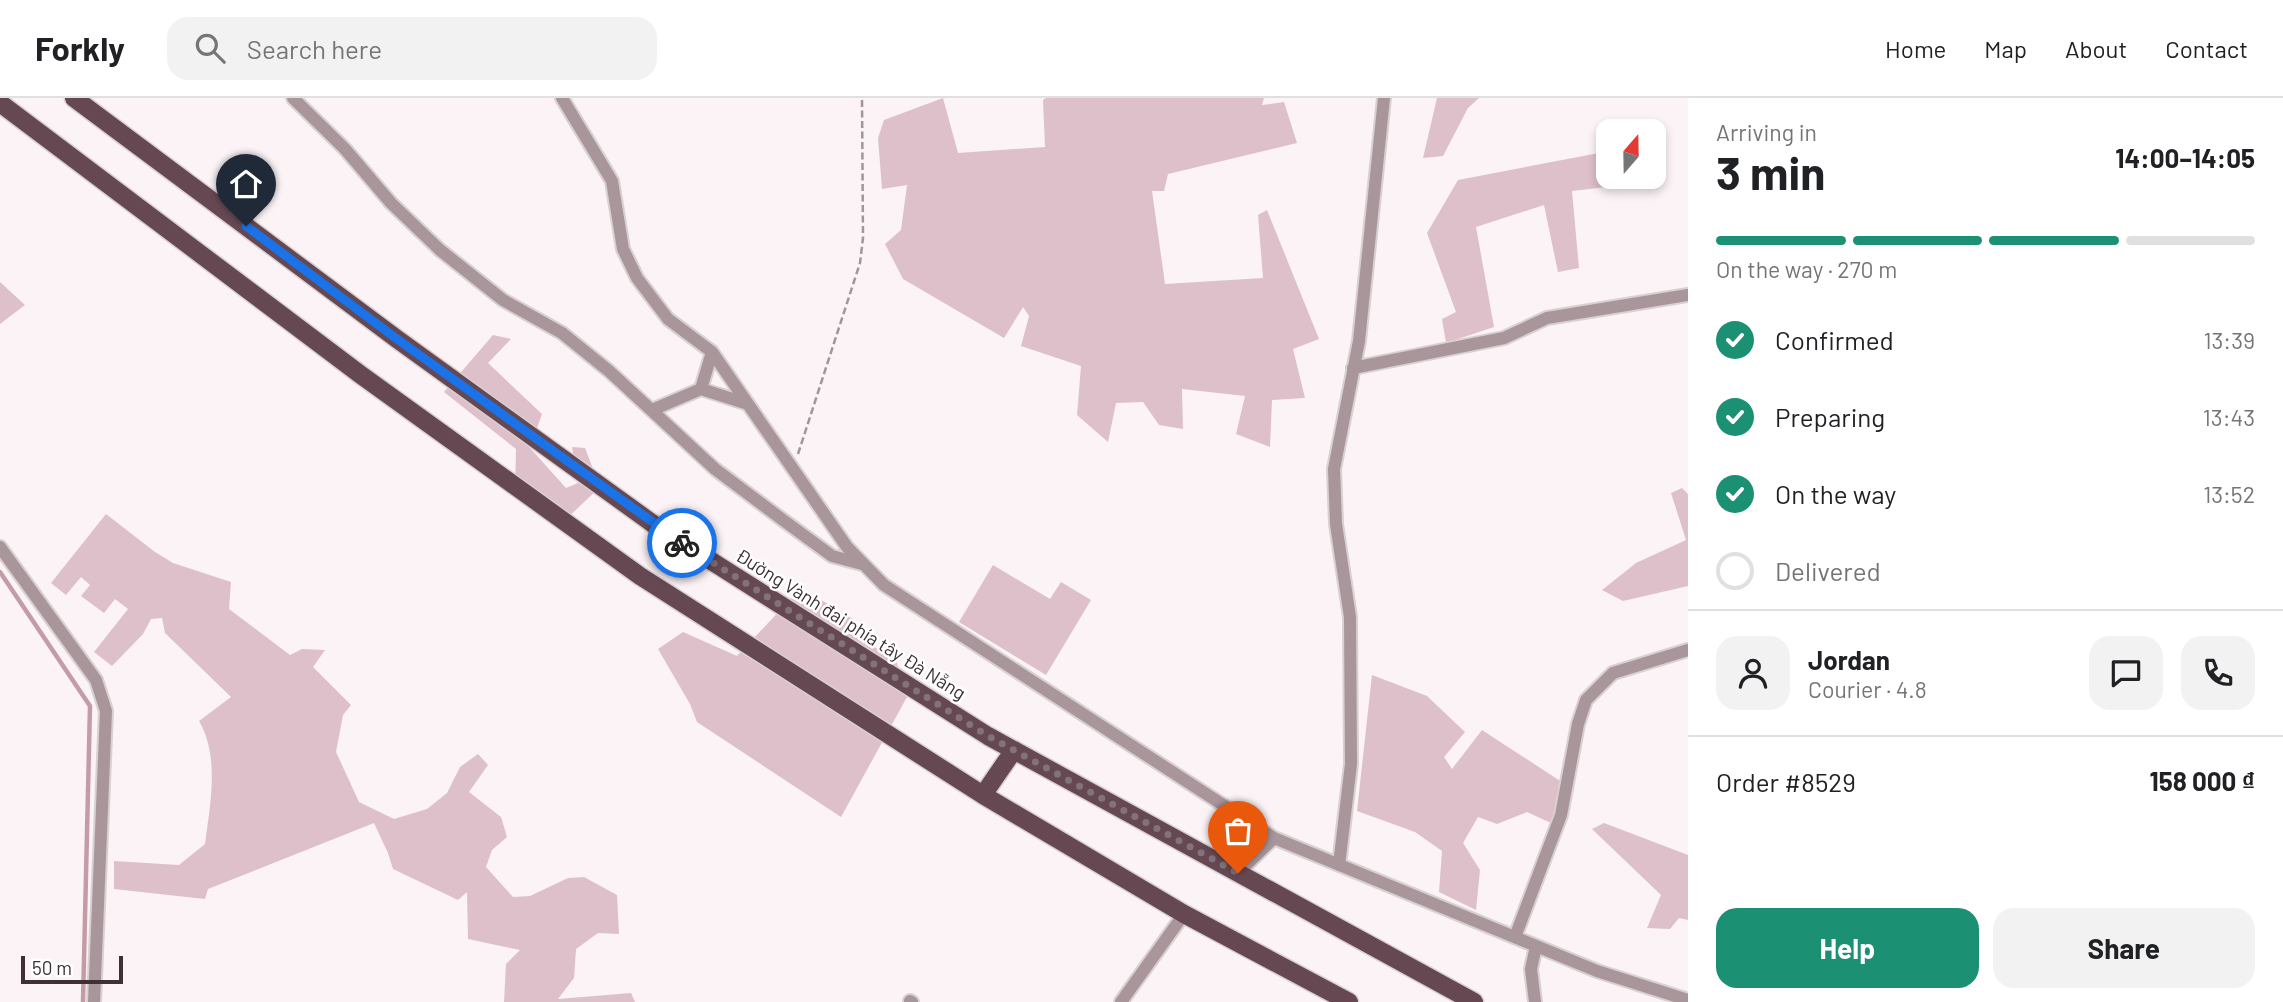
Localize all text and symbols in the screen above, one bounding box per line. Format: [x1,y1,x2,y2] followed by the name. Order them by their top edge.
[167,17,657,80] search box
[35,28,125,68] text: Forkly
[191,29,229,67] icon: search
[247,33,382,64] text: Search here
[1885,34,1946,63] text: Home
[1984,34,2027,63] text: Map
[2065,34,2127,63] text: About
[2165,34,2248,63] text: Contact
[1716,118,1817,146] text: Arriving in
[1596,119,1666,189] north arrow
[1596,119,1666,189] map controls
[2115,142,2255,173] text: 14:00–14:05
[1716,144,1825,199] text: 3 min
[216,154,276,226] pin
[227,165,265,203] icon: home
[1716,255,1897,283] text: On the way · 270 m
[1716,321,1754,359] icon: check
[1775,324,1894,355] text: Confirmed
[2203,326,2255,354] text: 13:39
[1716,398,1754,436] icon: check
[1775,401,1885,432] text: Preparing
[2203,403,2255,431] text: 13:43
[1716,475,1754,513] icon: check
[1775,478,1896,509] text: On the way
[2203,480,2255,508] text: 13:52
[647,508,717,578] courier
[663,524,701,562] icon: bike
[732,543,971,704] street label: Đường Vành đai phía tây Đà Nẵng
[1775,555,1881,586] text: Delivered
[1716,636,1790,710] button: person
[2089,636,2163,710] button: chat
[2181,636,2255,710] button: phone
[1808,644,1890,675] text: Jordan
[1808,675,1927,703] text: Courier · 4.8
[2150,765,2255,796] text: 158 000 ₫
[1716,766,1856,797] text: Order #8529
[1208,801,1268,873] pin
[1219,812,1257,850] icon: bag
[1716,908,1979,988] button: Help
[1993,908,2255,988] button: Share
[21,953,122,985] scale bar
[32,956,72,979] text: 50 m

